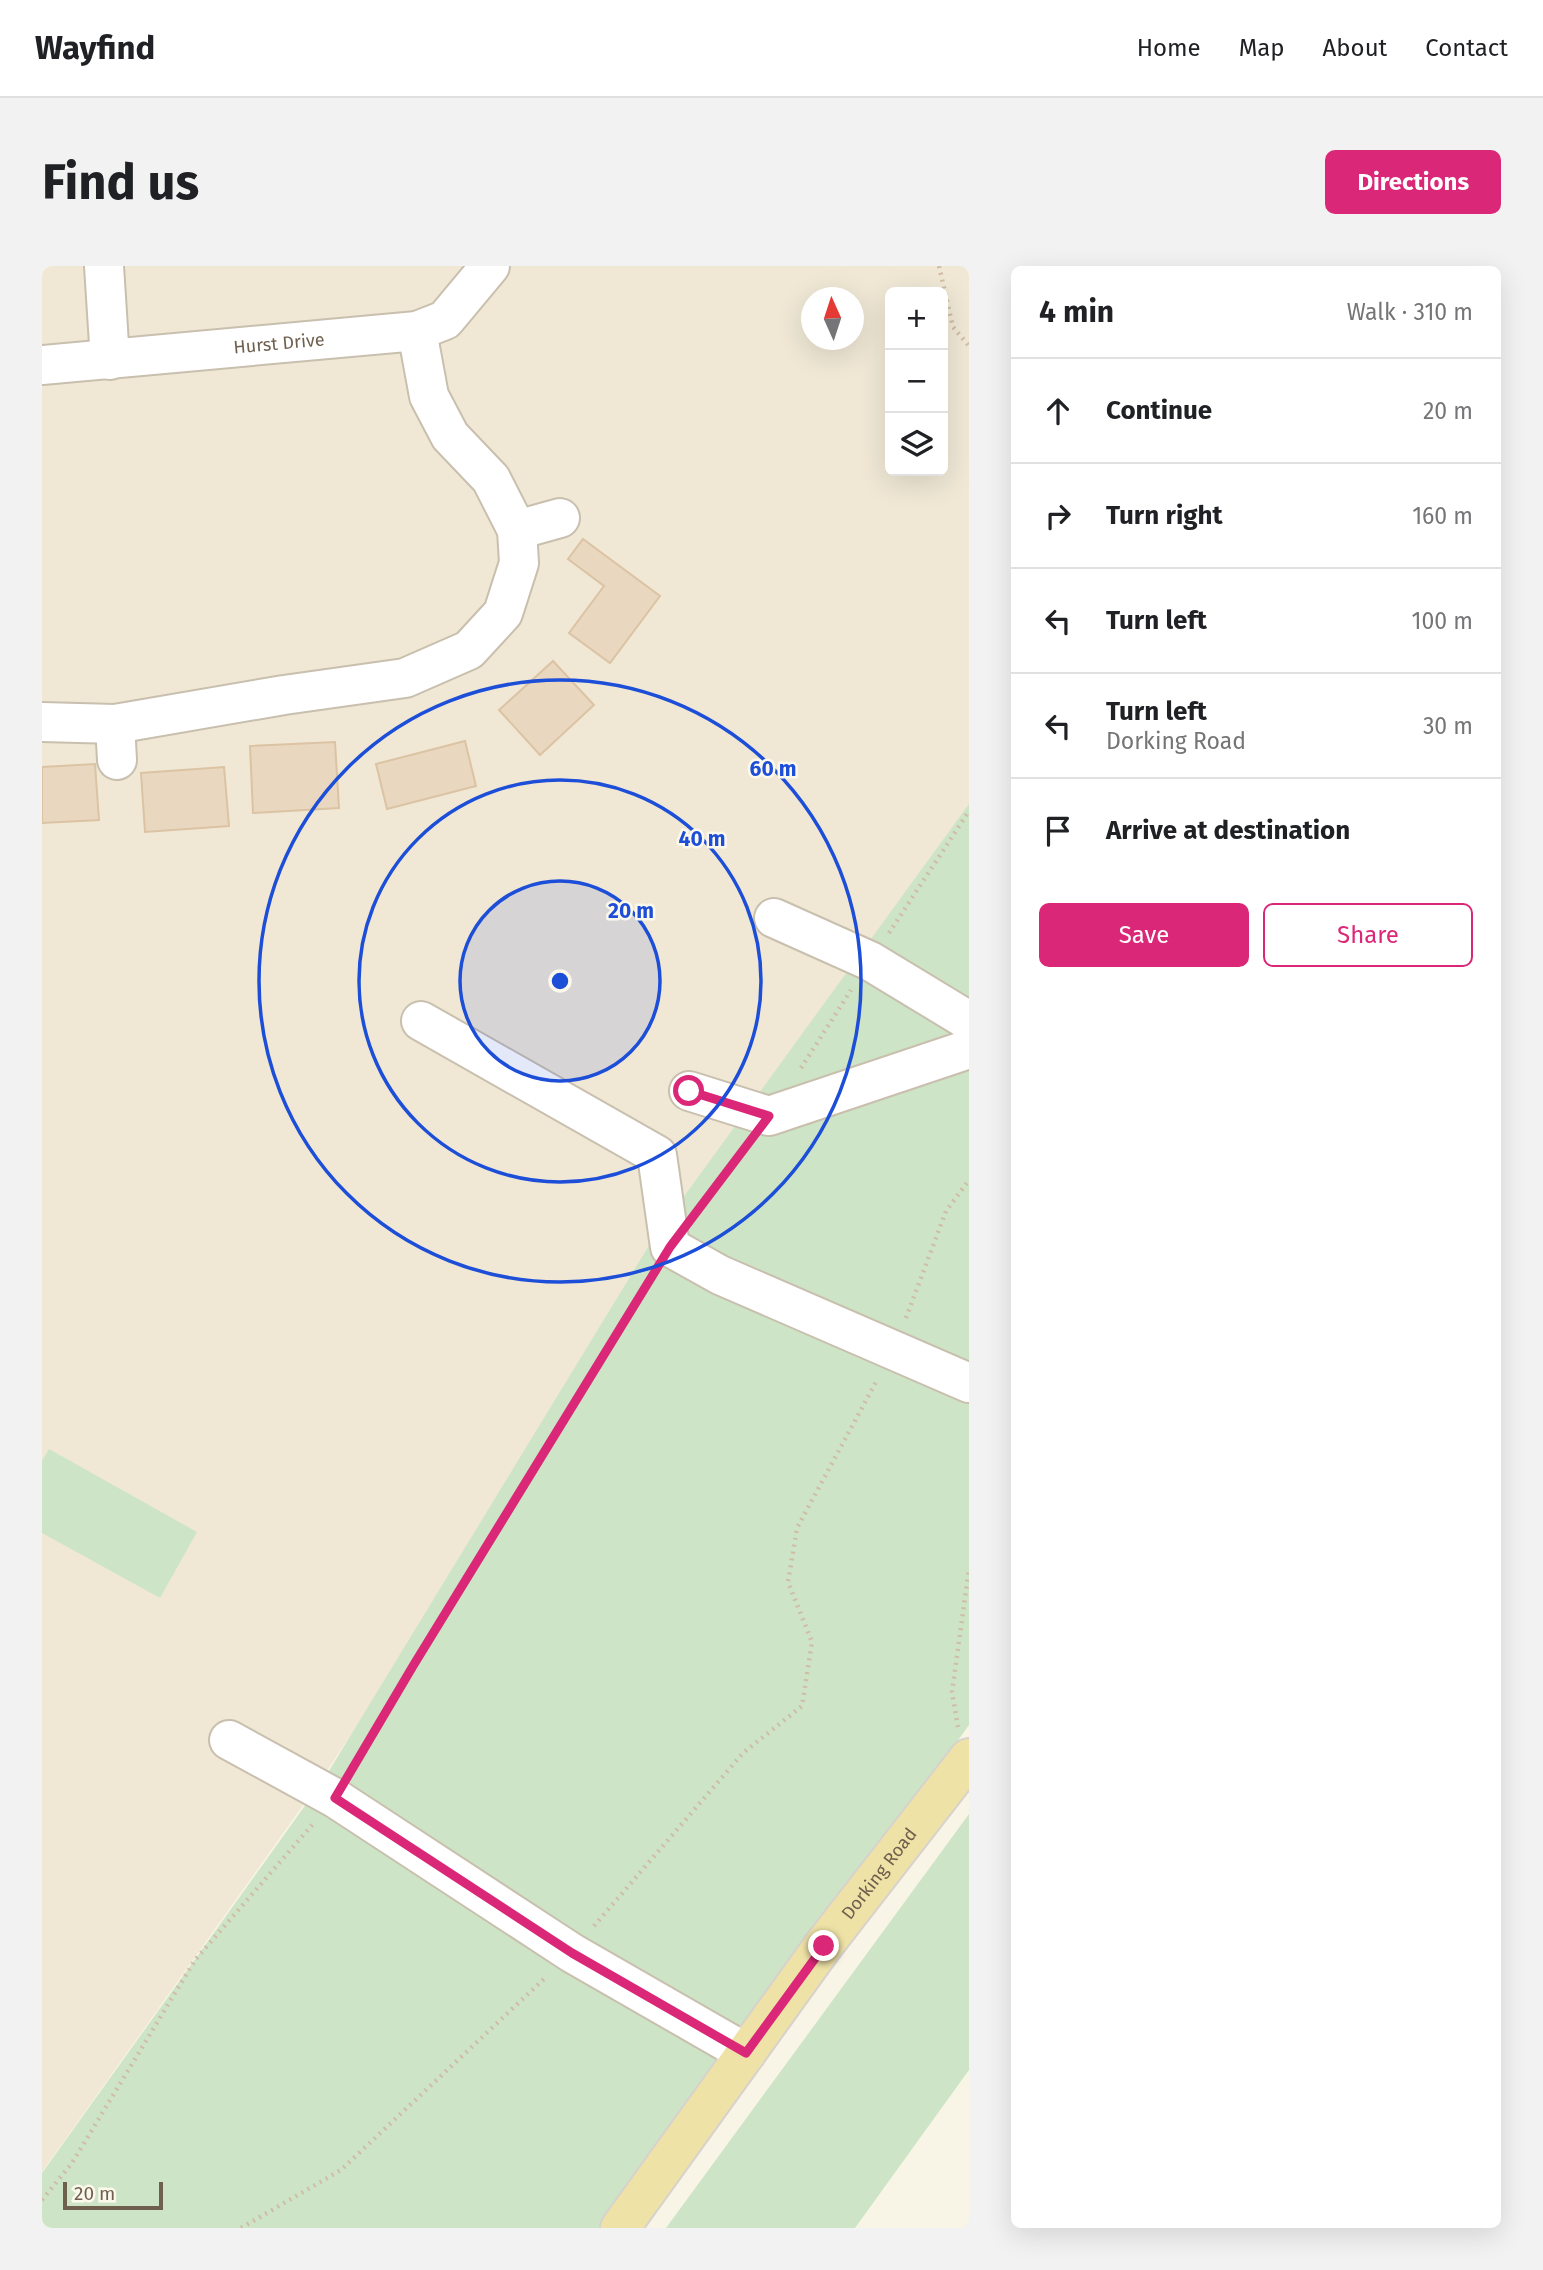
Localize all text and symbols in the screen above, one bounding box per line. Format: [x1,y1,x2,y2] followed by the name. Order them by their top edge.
[35,28,155,68] text: Wayfind
[1137,34,1201,62] text: Home
[1239,34,1285,62] text: Map
[1323,34,1387,62] text: About
[1425,34,1508,62] text: Contact
[1325,150,1501,214] button: Directions
[42,153,199,212] text: Find us
[801,287,864,350] north arrow
[885,287,948,476] map controls
[885,287,948,350] button: +
[1039,294,1114,330] text: 4 min
[1347,298,1473,326] text: Walk · 310 m
[233,328,326,359] street label: Hurst Drive
[885,350,948,413] button: −
[1039,392,1077,430] icon: ahead
[1106,395,1212,426] text: Continue
[1423,397,1473,425] text: 20 m
[885,413,948,476] button: layers
[1039,497,1077,535] icon: right
[1106,500,1223,531] text: Turn right
[1412,502,1473,530] text: 160 m
[1039,602,1077,640] icon: left
[1106,605,1207,636] text: Turn left
[1412,607,1473,635] text: 100 m
[1106,696,1207,727] text: Turn left
[1039,707,1077,745] icon: left
[1423,712,1473,740] text: 30 m
[1106,727,1246,755] text: Dorking Road
[750,756,796,782] text: 60 m
[1039,812,1077,850] icon: arrive
[1106,815,1350,846] text: Arrive at destination
[679,826,725,852] text: 40 m
[608,898,654,924] text: 20 m
[1039,903,1249,967] button: Save
[1263,903,1473,967] button: Share
[548,969,572,993] centre of rings
[673,1075,704,1106] route start
[837,1824,921,1924] street label: Dorking Road
[808,1930,839,1961] route end
[63,2179,163,2211] scale bar
[74,2182,115,2205] text: 20 m

